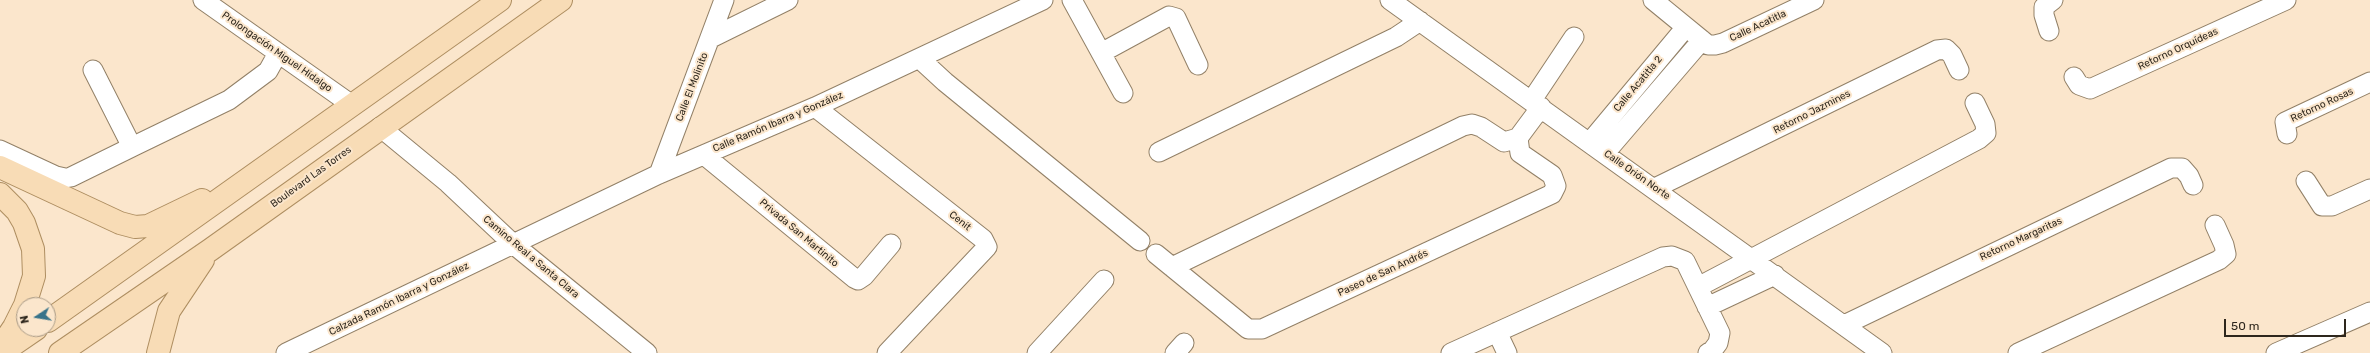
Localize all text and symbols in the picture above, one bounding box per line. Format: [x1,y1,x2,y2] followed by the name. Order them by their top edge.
[1728,8,1788,44] street label: Calle Acatitla
[220,9,334,95] street label: Prolongación Miguel Hidalgo
[2136,25,2220,73] street label: Retorno Orquídeas
[673,51,711,123] street label: Calle El Molinito
[1611,54,1665,114] street label: Calle Acatitla 2
[2289,85,2355,125] street label: Retorno Rosas
[1772,87,1852,137] street label: Retorno Jazmines
[711,89,845,155] street label: Calle Ramón Ibarra y González
[268,144,354,210] street label: Boulevard Las Torres
[1601,148,1673,202] street label: Calle Orión Norte
[757,196,841,270] street label: Privada San Martinito
[947,209,973,233] street label: Cenit
[481,213,581,301] street label: Camino Real a Santa Clara
[1978,215,2064,263] street label: Retorno Margaritas
[1336,247,1430,299] street label: Paseo de San Andrés
[327,260,471,338] street label: Calzada Ramón Ibarra y González
[16,297,56,337] north arrow
[2226,311,2348,337] scale bar
[18,314,32,325] text: N
[2231,319,2259,333] text: 50 m

